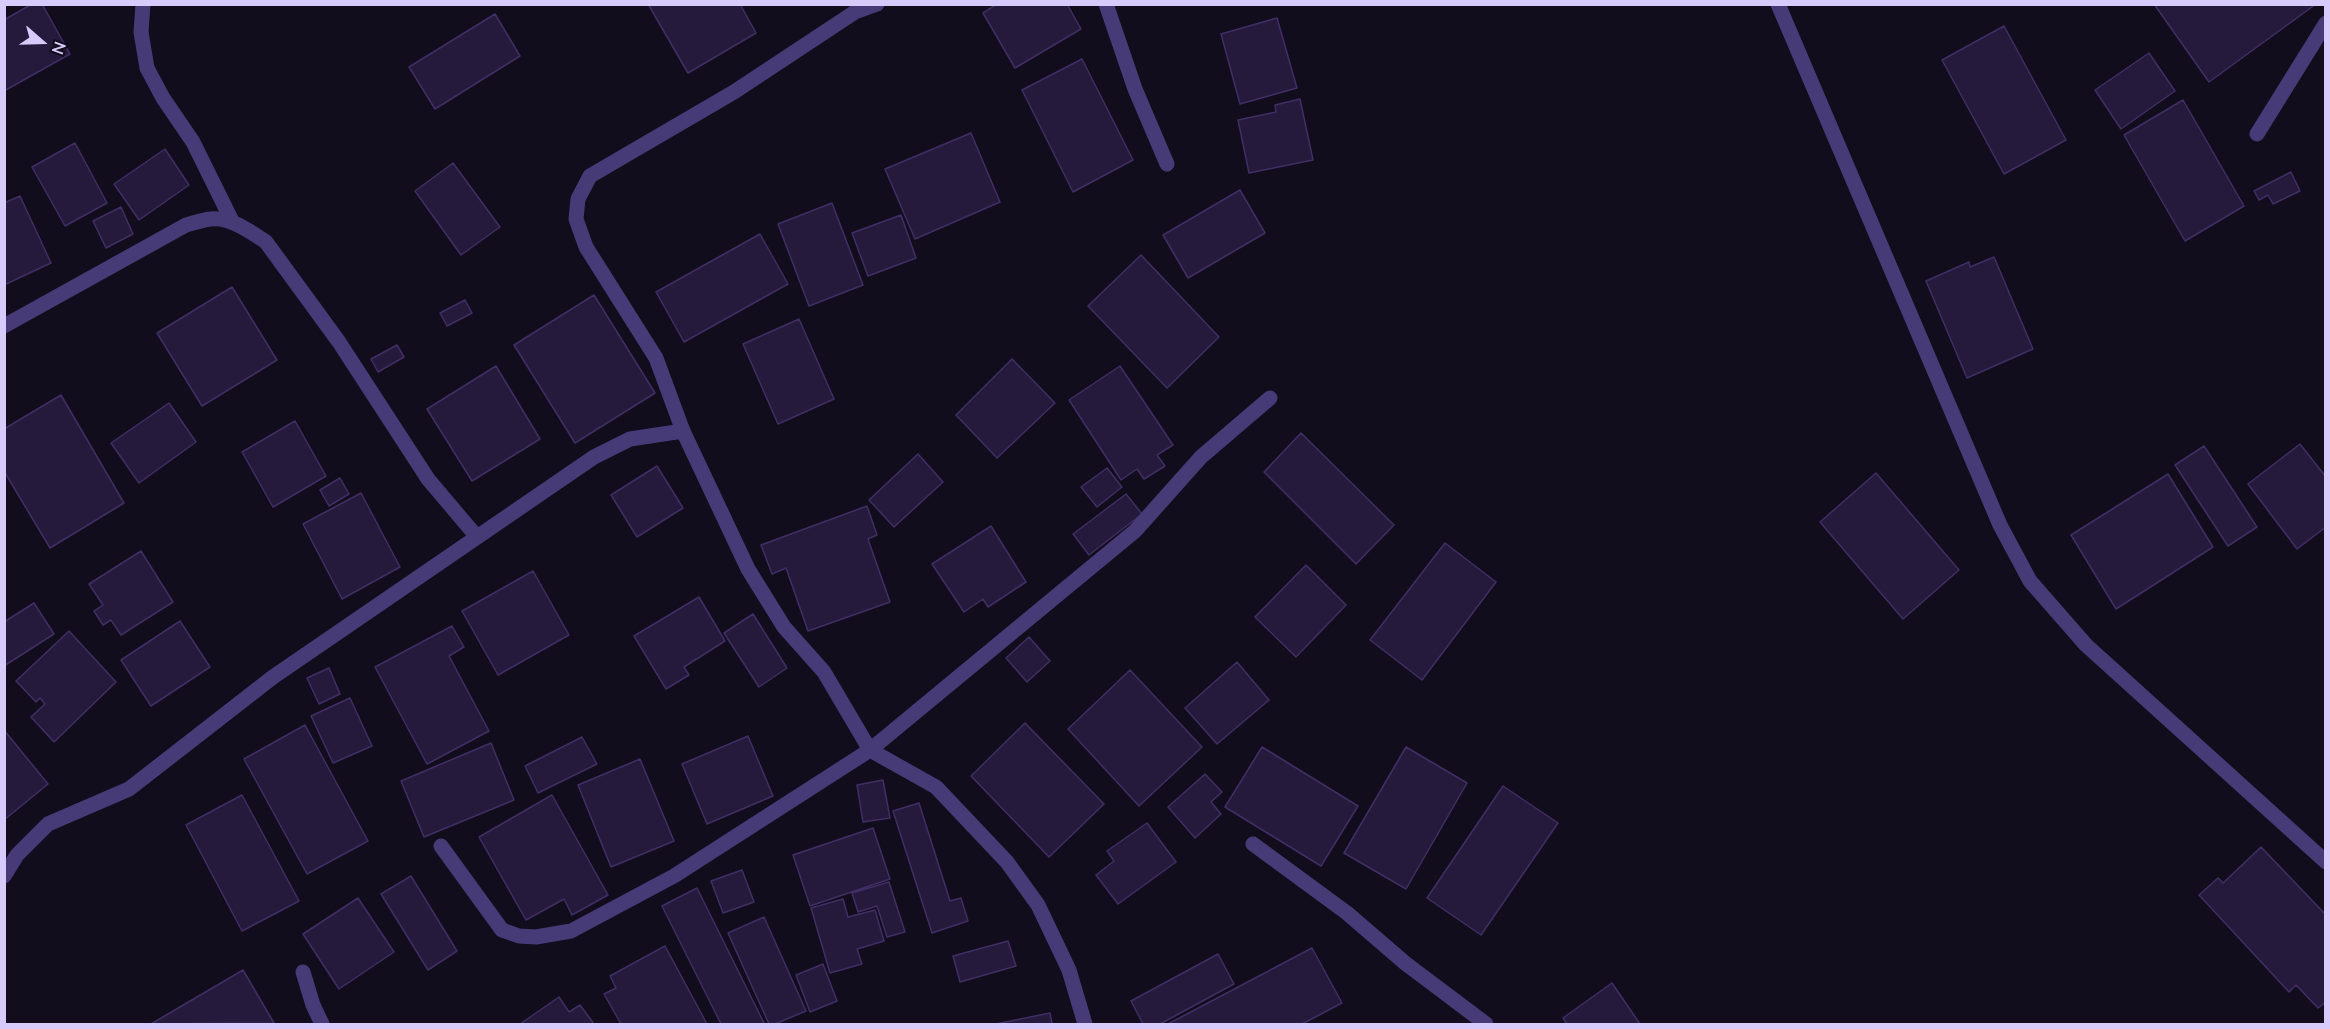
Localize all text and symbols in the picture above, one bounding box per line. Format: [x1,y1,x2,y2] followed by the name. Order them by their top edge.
[12,12,72,72] north arrow
[48,39,70,57] text: N

